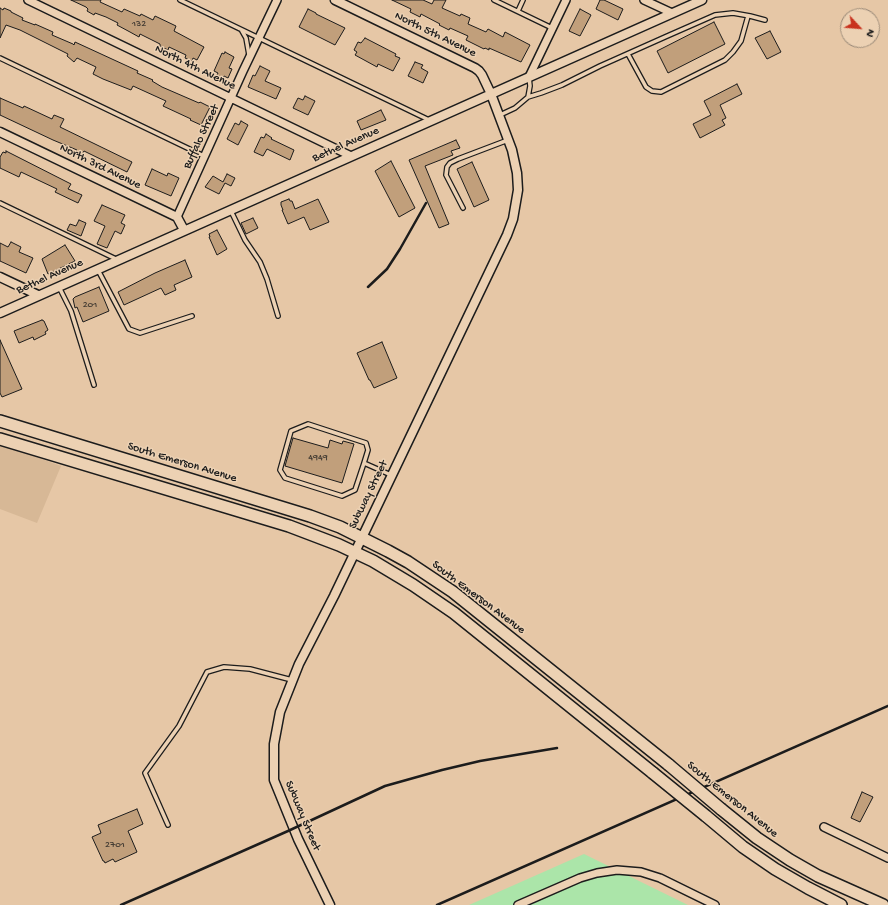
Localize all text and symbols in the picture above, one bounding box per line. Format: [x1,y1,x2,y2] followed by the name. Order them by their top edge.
[840,8,880,48] north arrow
[392,9,478,61] street label: North 5th Avenue
[132,18,146,30] house number: 132
[863,27,877,39] text: N
[152,42,238,94] street label: North 4th Avenue
[181,102,223,172] street label: Buffalo Street
[310,124,382,166] street label: Bethel Avenue
[57,141,143,193] street label: North 3rd Avenue
[14,256,86,298] street label: Bethel Avenue
[83,299,97,311] house number: 201
[126,440,238,486] street label: South Emerson Avenue
[308,452,328,464] house number: 4949
[346,458,392,532] street label: Subway Street
[428,558,528,638] street label: South Emerson Avenue
[683,759,781,841] street label: South Emerson Avenue
[281,779,323,853] street label: Subway Street
[105,839,125,851] house number: 2701

